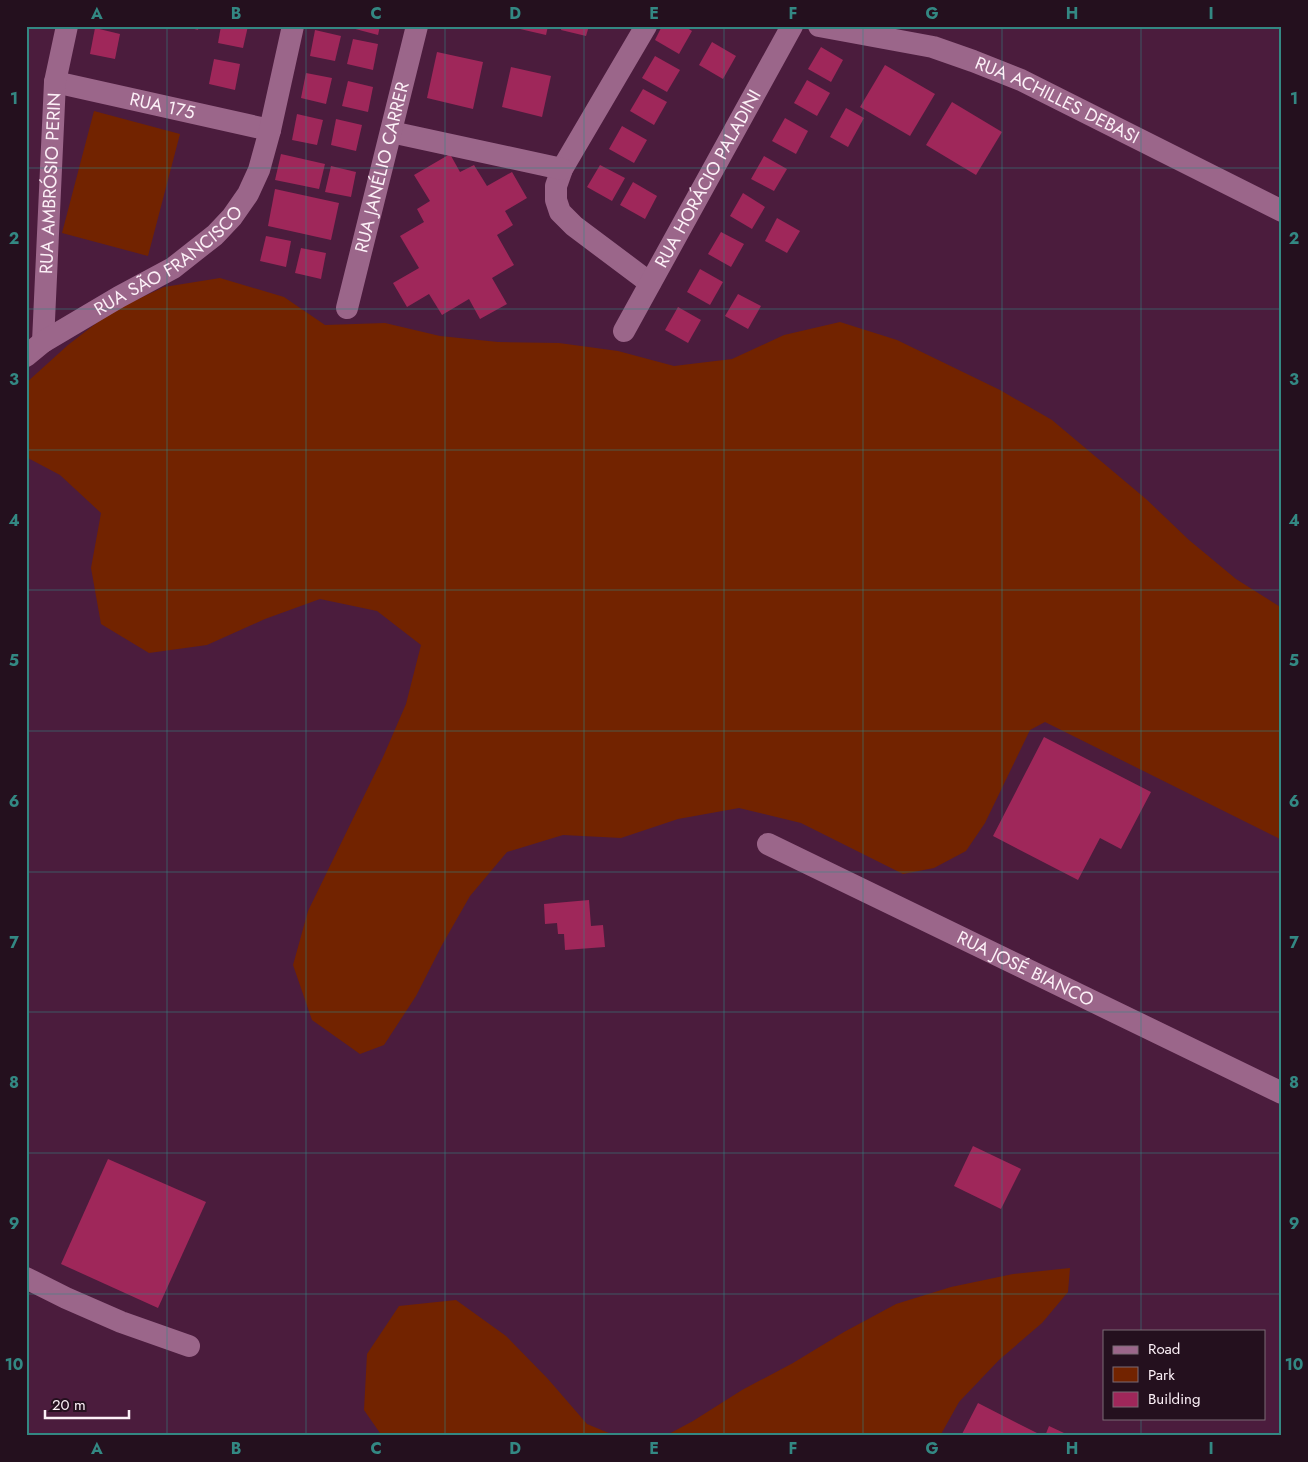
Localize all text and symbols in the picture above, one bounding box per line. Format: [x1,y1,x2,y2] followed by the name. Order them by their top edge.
[90,2,103,25] text: A
[231,2,241,25] text: B
[370,2,382,25] text: C
[509,2,521,25] text: D
[649,2,659,25] text: E
[789,2,797,25] text: F
[925,2,939,25] text: G
[1066,2,1078,25] text: H
[1208,2,1214,25] text: I
[971,50,1144,150] street label: RUA ACHILLES DEBASI
[348,79,416,255] street label: RUA JANÉLIO CARRER
[648,85,768,272] street label: RUA HORÁCIO PALADINI
[127,86,198,126] street label: RUA 175
[10,87,18,110] text: 1
[1290,87,1298,110] text: 1
[33,92,68,275] street label: RUA AMBRÓSIO PERIN
[89,201,249,322] street label: RUA SÃO FRANCISCO
[9,227,19,250] text: 2
[1289,227,1299,250] text: 2
[9,368,19,391] text: 3
[1289,368,1299,391] text: 3
[8,509,20,532] text: 4
[1288,509,1300,532] text: 4
[9,649,19,672] text: 5
[1289,649,1299,672] text: 5
[9,790,19,813] text: 6
[1289,790,1299,813] text: 6
[953,924,1098,1013] street label: RUA JOSÉ BIANCO
[9,931,19,954] text: 7
[1289,931,1299,954] text: 7
[9,1071,19,1094] text: 8
[1289,1071,1299,1094] text: 8
[9,1212,19,1235] text: 9
[1289,1212,1299,1235] text: 9
[1103,1330,1266,1420] legend
[1148,1338,1180,1360] text: Road
[5,1353,23,1376] text: 10
[1285,1353,1303,1376] text: 10
[1148,1364,1175,1386] text: Park
[45,1387,129,1419] scale bar
[1148,1388,1200,1410] text: Building
[52,1394,86,1416] text: 20 m
[90,1437,103,1460] text: A
[231,1437,241,1460] text: B
[370,1437,382,1460] text: C
[509,1437,521,1460] text: D
[649,1437,659,1460] text: E
[789,1437,797,1460] text: F
[925,1437,939,1460] text: G
[1066,1437,1078,1460] text: H
[1208,1437,1214,1460] text: I

